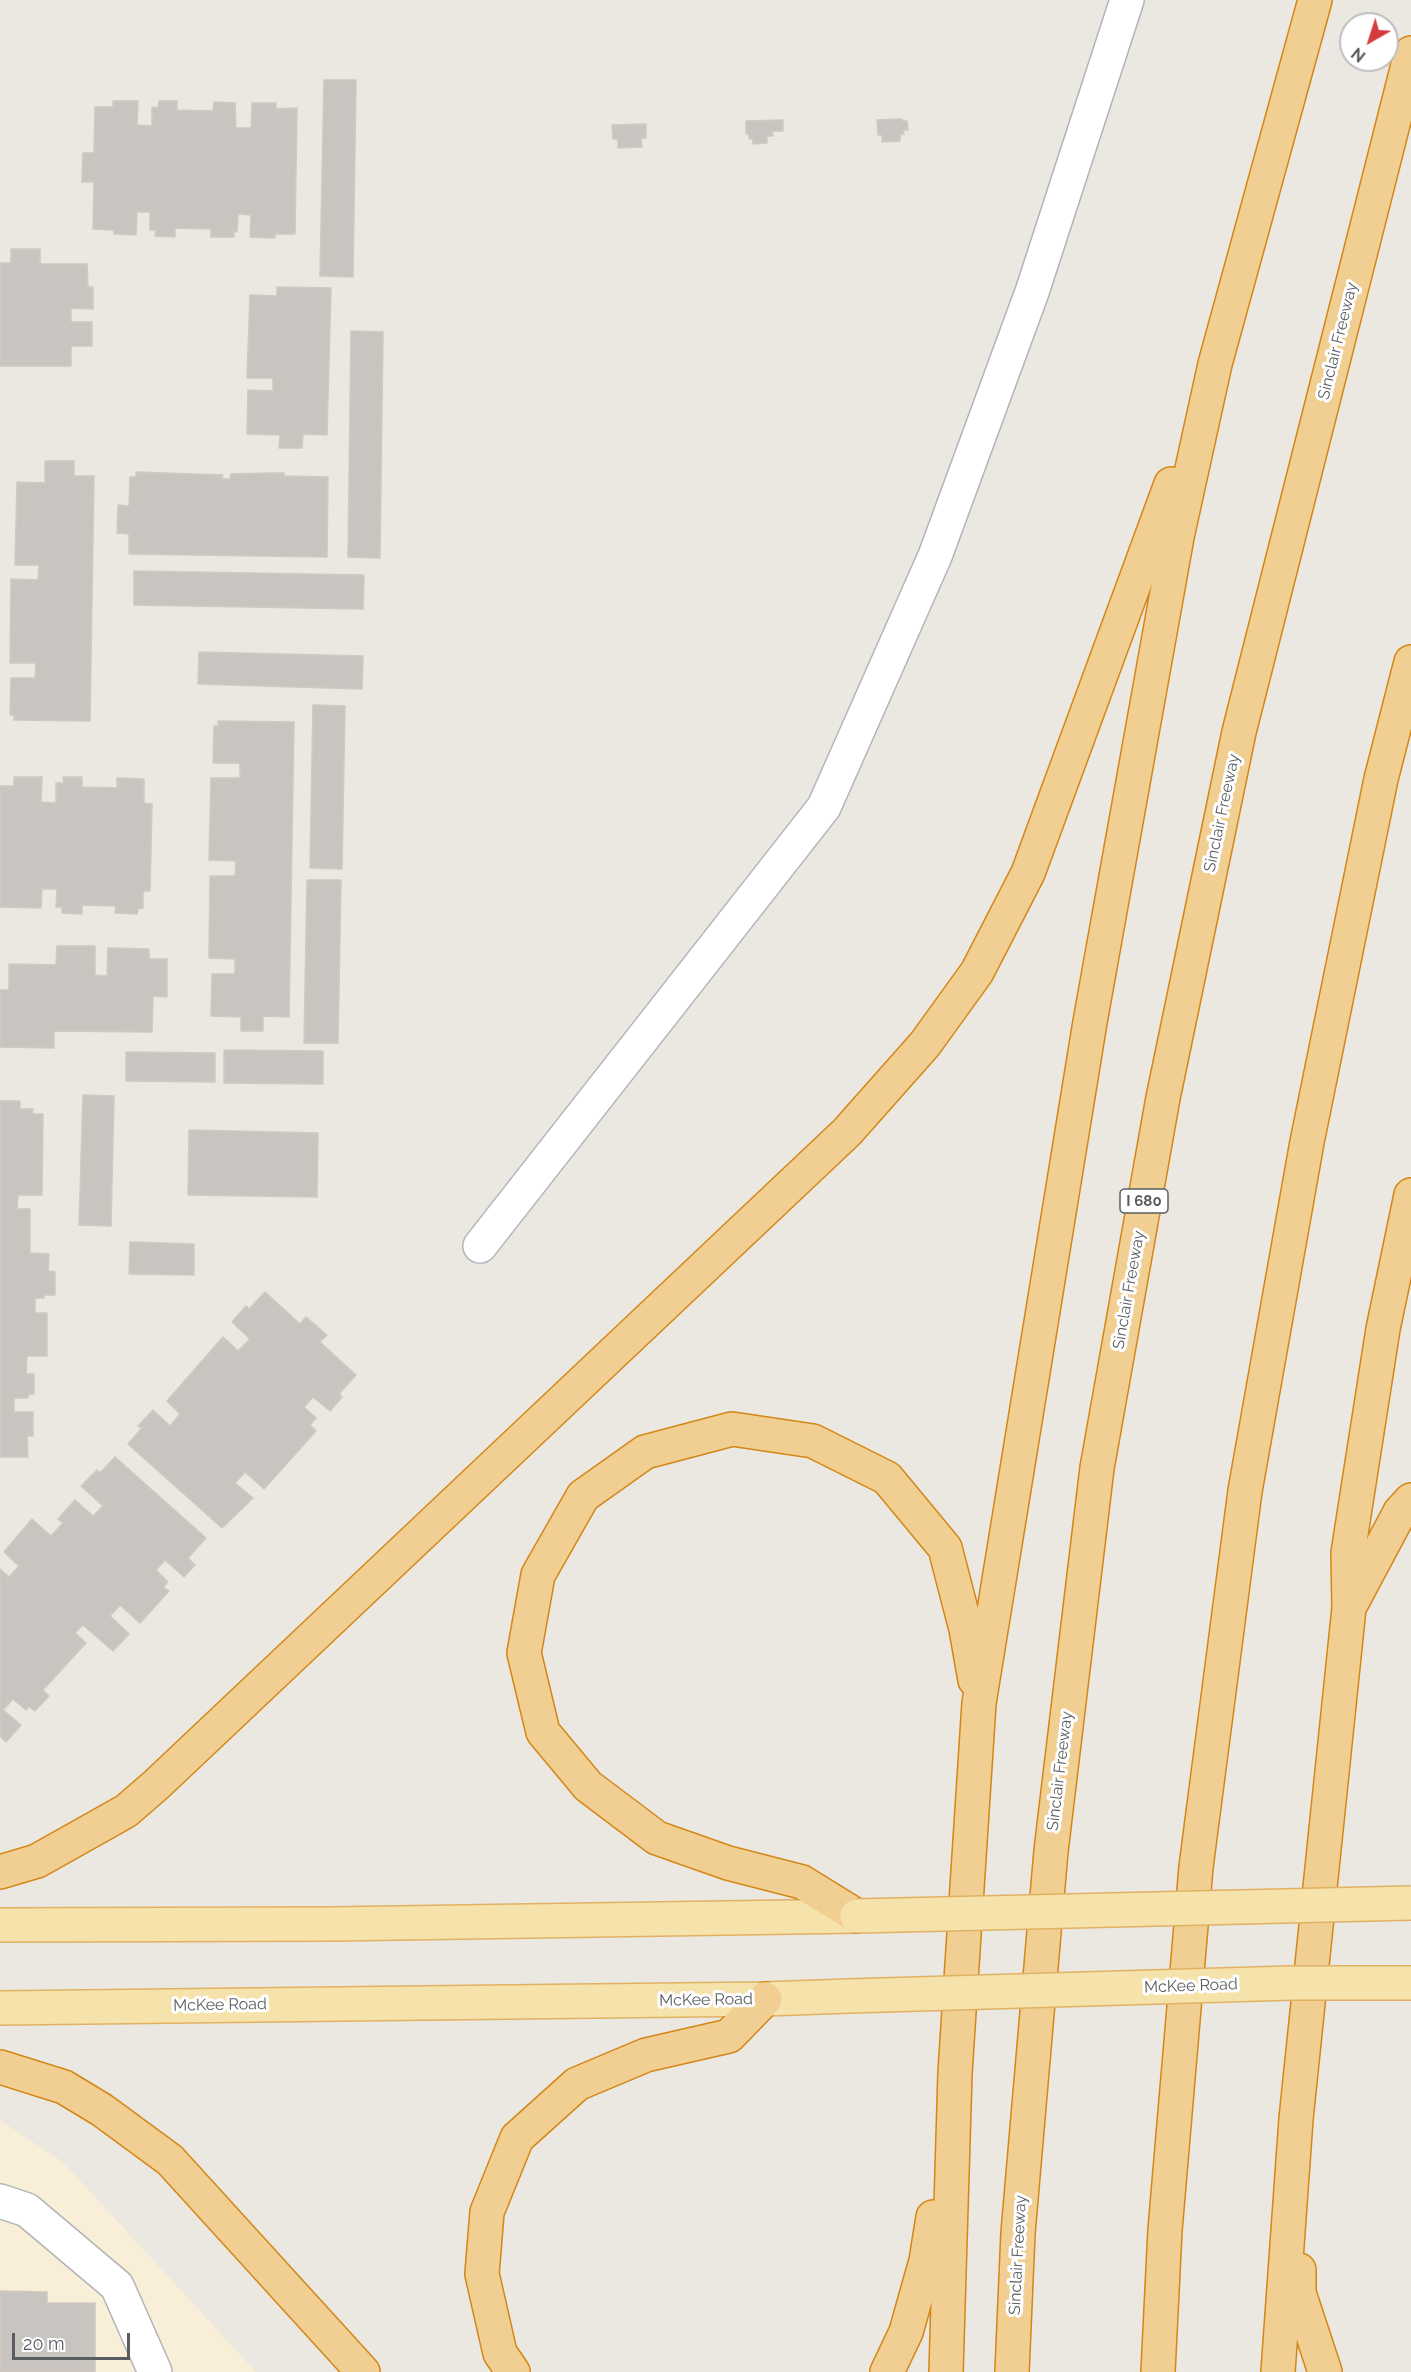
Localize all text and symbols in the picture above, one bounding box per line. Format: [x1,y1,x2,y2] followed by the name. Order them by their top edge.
[1339,12,1399,72] north arrow
[1348,44,1369,66] text: N
[1314,280,1362,402] street label: Sinclair Freeway
[1200,752,1244,874] street label: Sinclair Freeway
[1120,1189,1168,1213] road number: I 680
[1109,1229,1149,1351] street label: Sinclair Freeway
[1043,1710,1077,1832] street label: Sinclair Freeway
[1144,1975,1238,1997] street label: McKee Road
[659,1990,753,2010] street label: McKee Road
[173,1995,267,2015] street label: McKee Road
[1005,2194,1031,2316] street label: Sinclair Freeway
[15,2321,134,2359] scale bar
[23,2333,65,2354] text: 20 m

